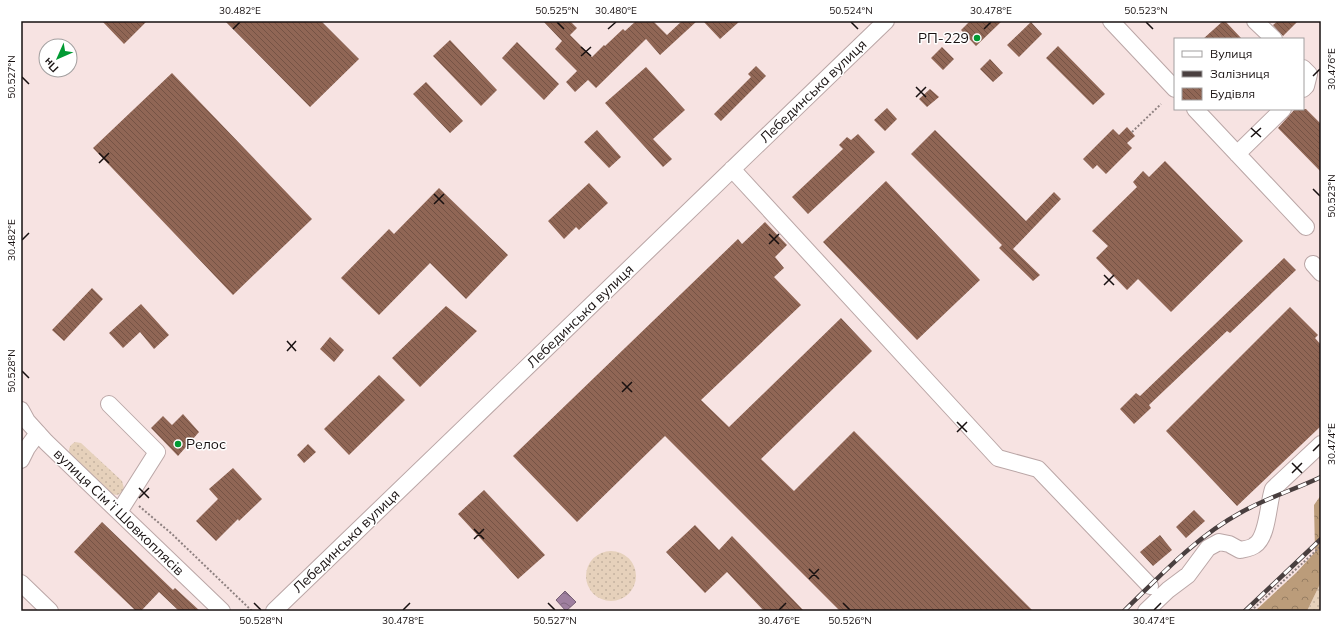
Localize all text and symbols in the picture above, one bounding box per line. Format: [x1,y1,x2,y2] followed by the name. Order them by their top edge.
[219,4,261,17] text: 30.482°E
[535,4,579,17] text: 50.525°N
[595,4,637,17] text: 30.480°E
[829,4,873,17] text: 50.524°N
[970,4,1012,17] text: 30.478°E
[1124,4,1168,17] text: 50.523°N
[918,29,969,47] place label: РП-229
[972,33,982,43] marker: РП-229
[756,35,870,147] street label: Лебединська вулиця
[38,38,78,78] north arrow
[1174,38,1304,110] legend
[1210,46,1252,61] text: Вулиця
[1325,48,1338,90] text: 30.476°E
[5,55,18,99] text: 50.527°N
[40,55,61,75] text: Пн
[1210,66,1270,81] text: Залізниця
[1210,86,1255,101] text: Будівля
[1325,174,1338,218] text: 50.523°N
[5,219,18,261] text: 30.482°E
[523,260,637,372] street label: Лебединська вулиця
[5,349,18,393] text: 50.528°N
[1325,423,1338,465] text: 30.474°E
[186,435,226,453] place label: Релос
[173,439,183,449] marker: Релос
[50,445,188,579] street label: вулиця Сімʼї Шовкоплясів
[289,485,403,597] street label: Лебединська вулиця
[239,614,283,627] text: 50.528°N
[382,614,424,627] text: 30.478°E
[533,614,577,627] text: 50.527°N
[758,614,800,627] text: 30.476°E
[828,614,872,627] text: 50.526°N
[1133,614,1175,627] text: 30.474°E

